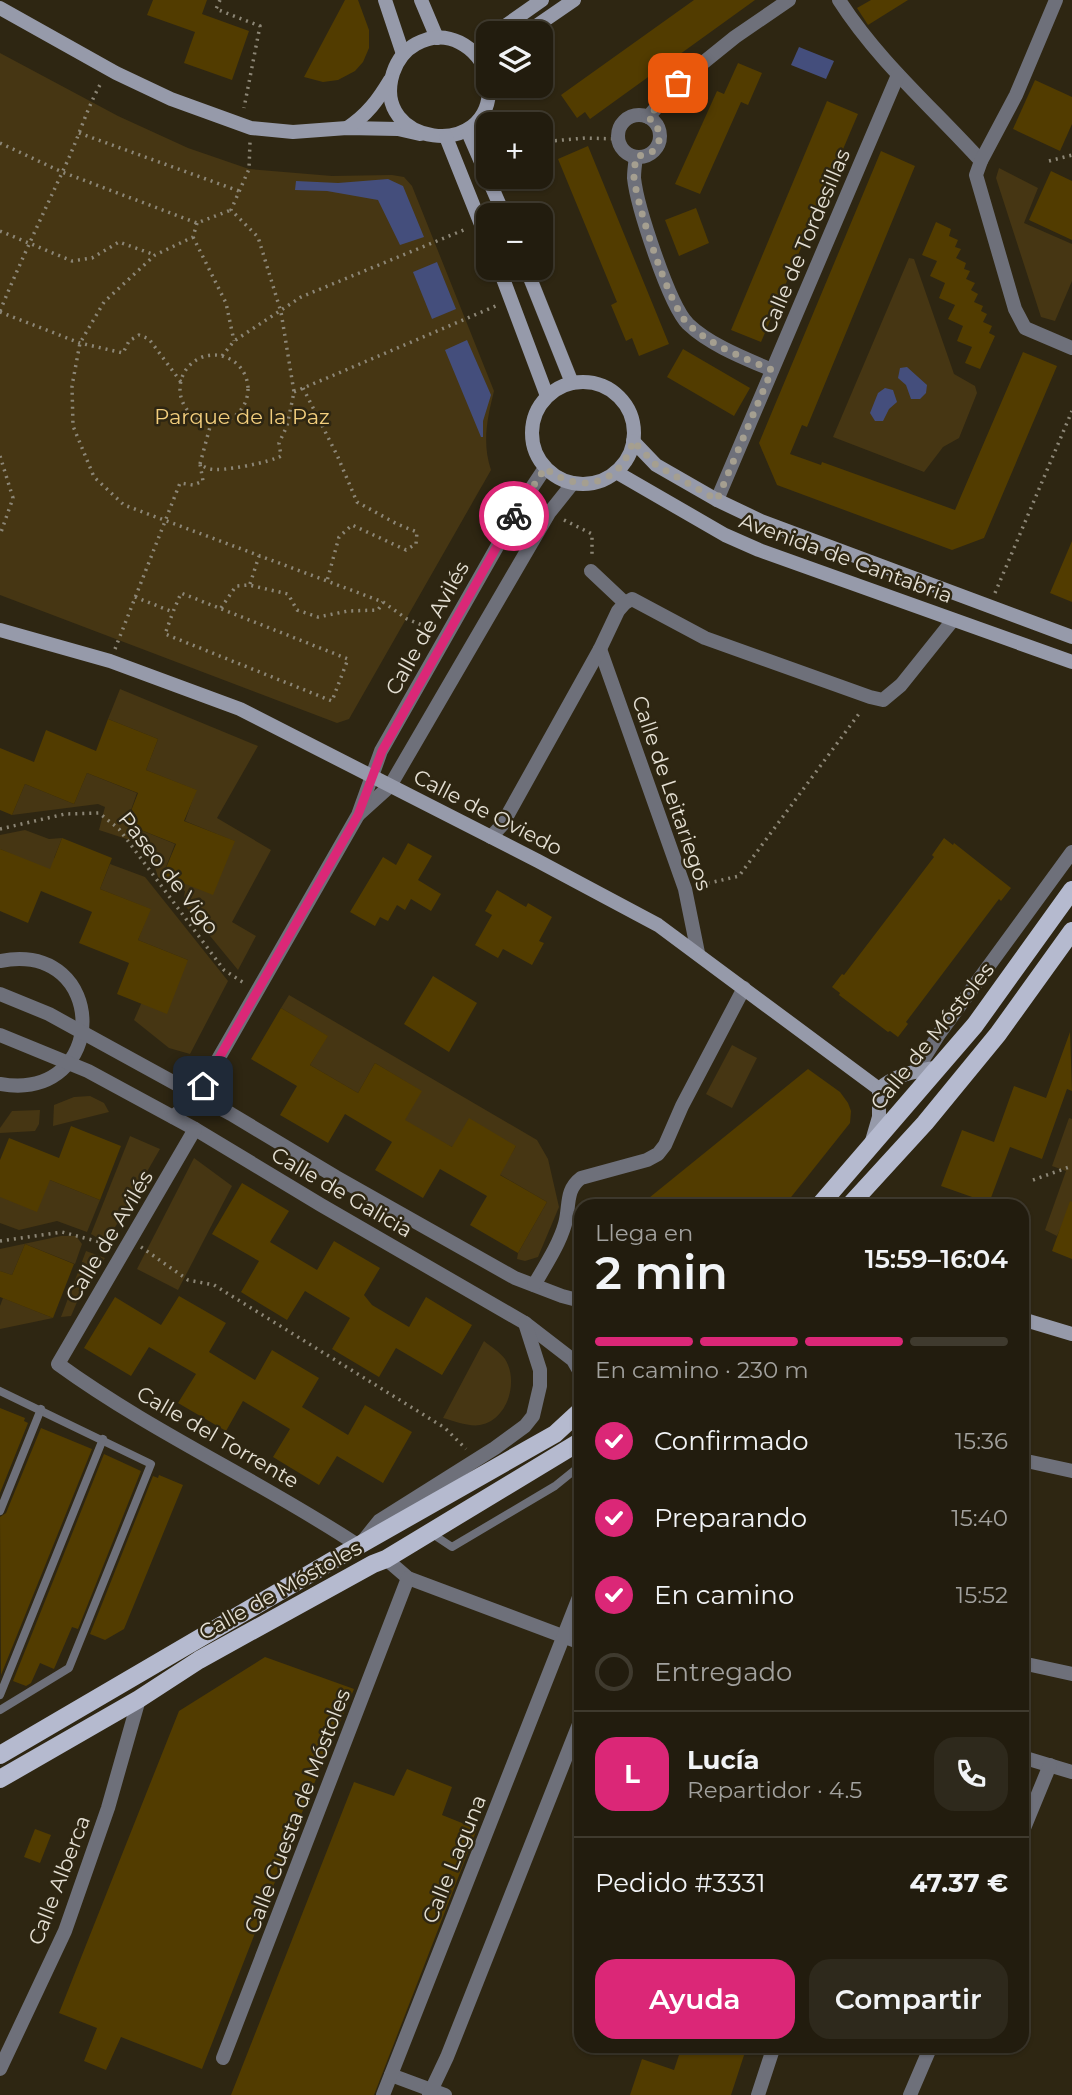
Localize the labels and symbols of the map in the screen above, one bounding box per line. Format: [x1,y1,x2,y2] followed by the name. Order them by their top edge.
[648,53,708,113] pin
[755,145,855,337] street label: Calle de Tordesillas
[154,404,330,429] park label: Parque de la Paz
[479,481,549,551] courier
[736,508,956,608] street label: Avenida de Cantabria
[380,557,474,699] street label: Calle de Avilés
[627,692,717,894] street label: Calle de Leitariegos
[409,764,567,860] street label: Calle de Oviedo
[113,807,225,939] street label: Paseo de Vigo
[865,957,999,1115] street label: Calle de Móstoles
[173,1056,233,1116] pin
[267,1142,417,1242] street label: Calle de Galicia
[60,1166,158,1306] street label: Calle de Avilés
[133,1380,303,1494] street label: Calle del Torrente
[194,1535,366,1645] street label: Calle de Móstoles
[239,1685,355,1937] street label: Calle Cuesta de Móstoles
[417,1791,491,1927] street label: Calle Laguna
[23,1812,95,1948] street label: Calle Alberca

